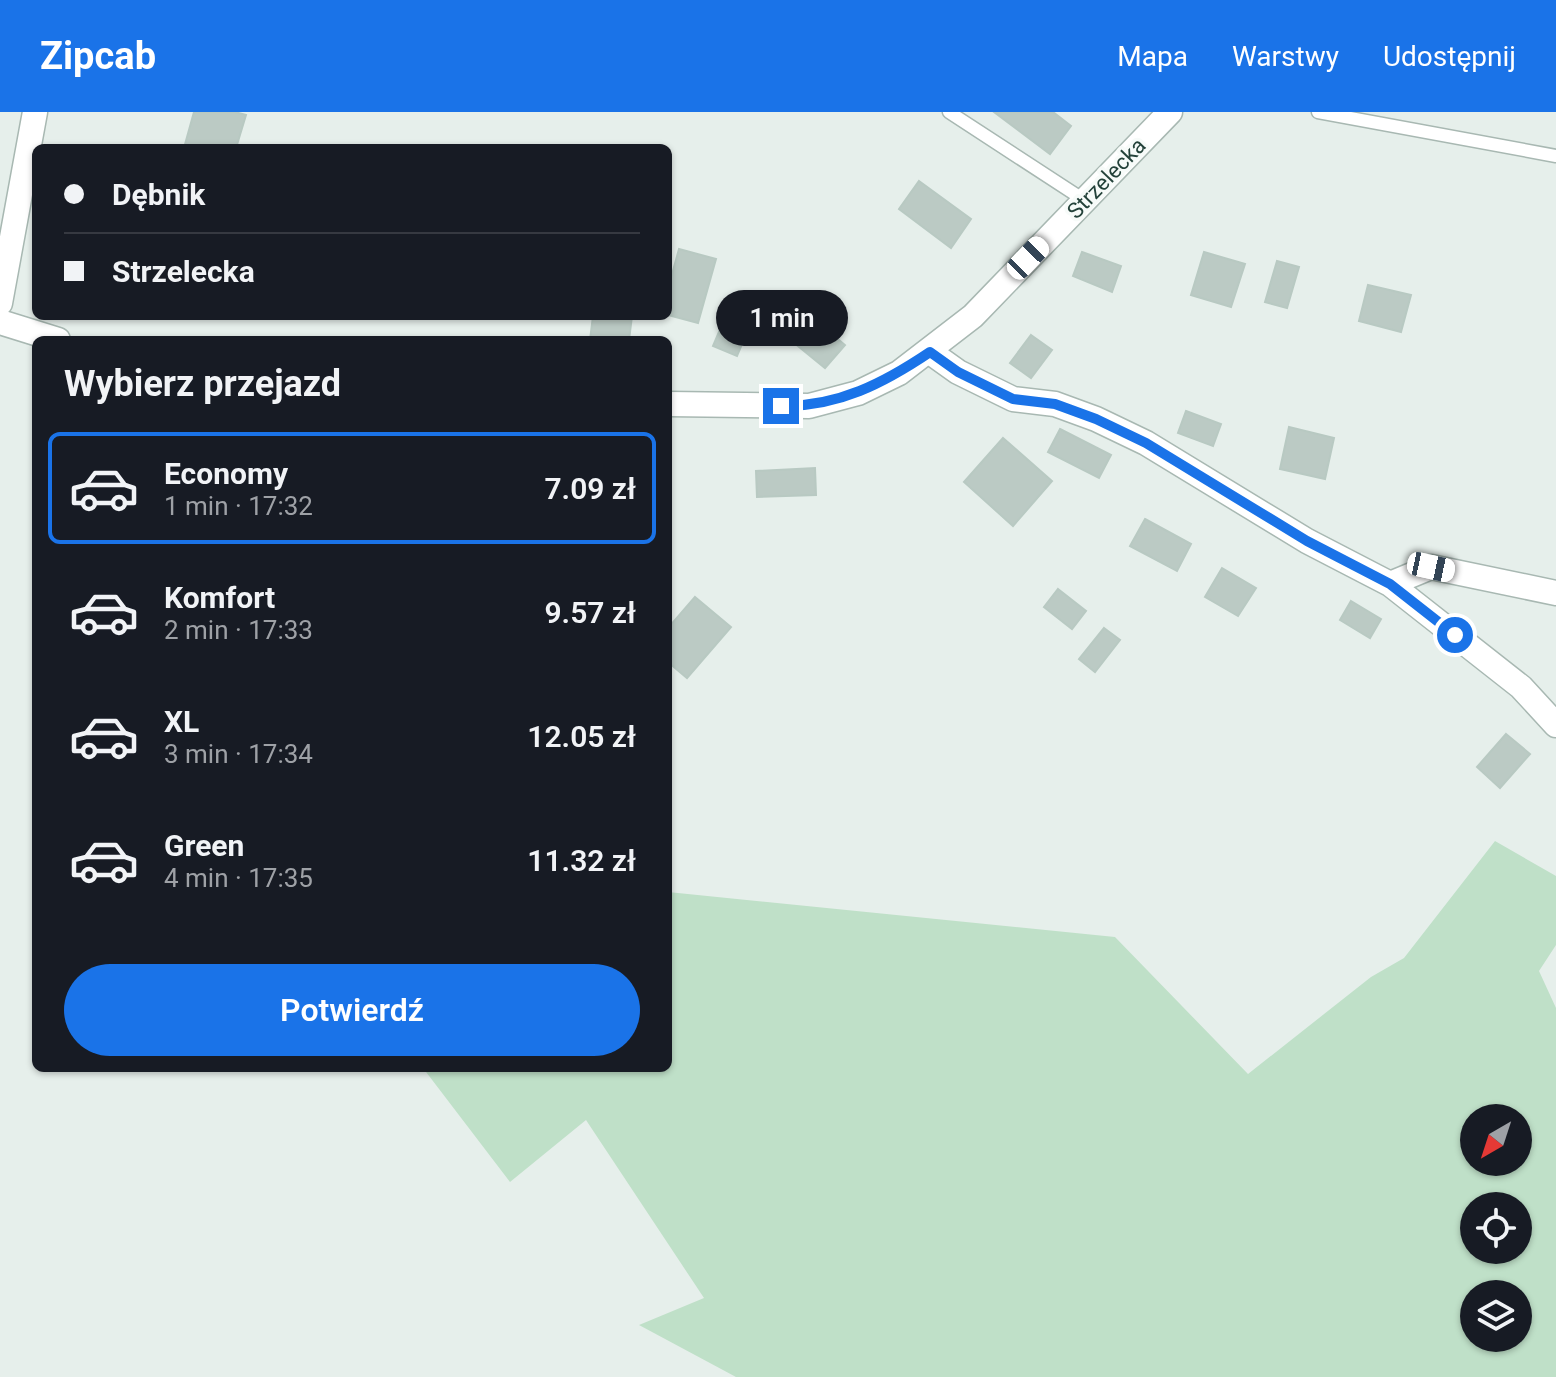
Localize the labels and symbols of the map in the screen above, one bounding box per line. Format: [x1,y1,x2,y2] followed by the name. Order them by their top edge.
[1062,133,1151,224] street label: Strzelecka
[1003,232,1053,284] car
[715,290,847,346] callout: 1 min
[763,388,799,424] route end
[1405,550,1457,584] car
[1437,617,1473,653] route start
[1460,1104,1532,1176] north arrow

